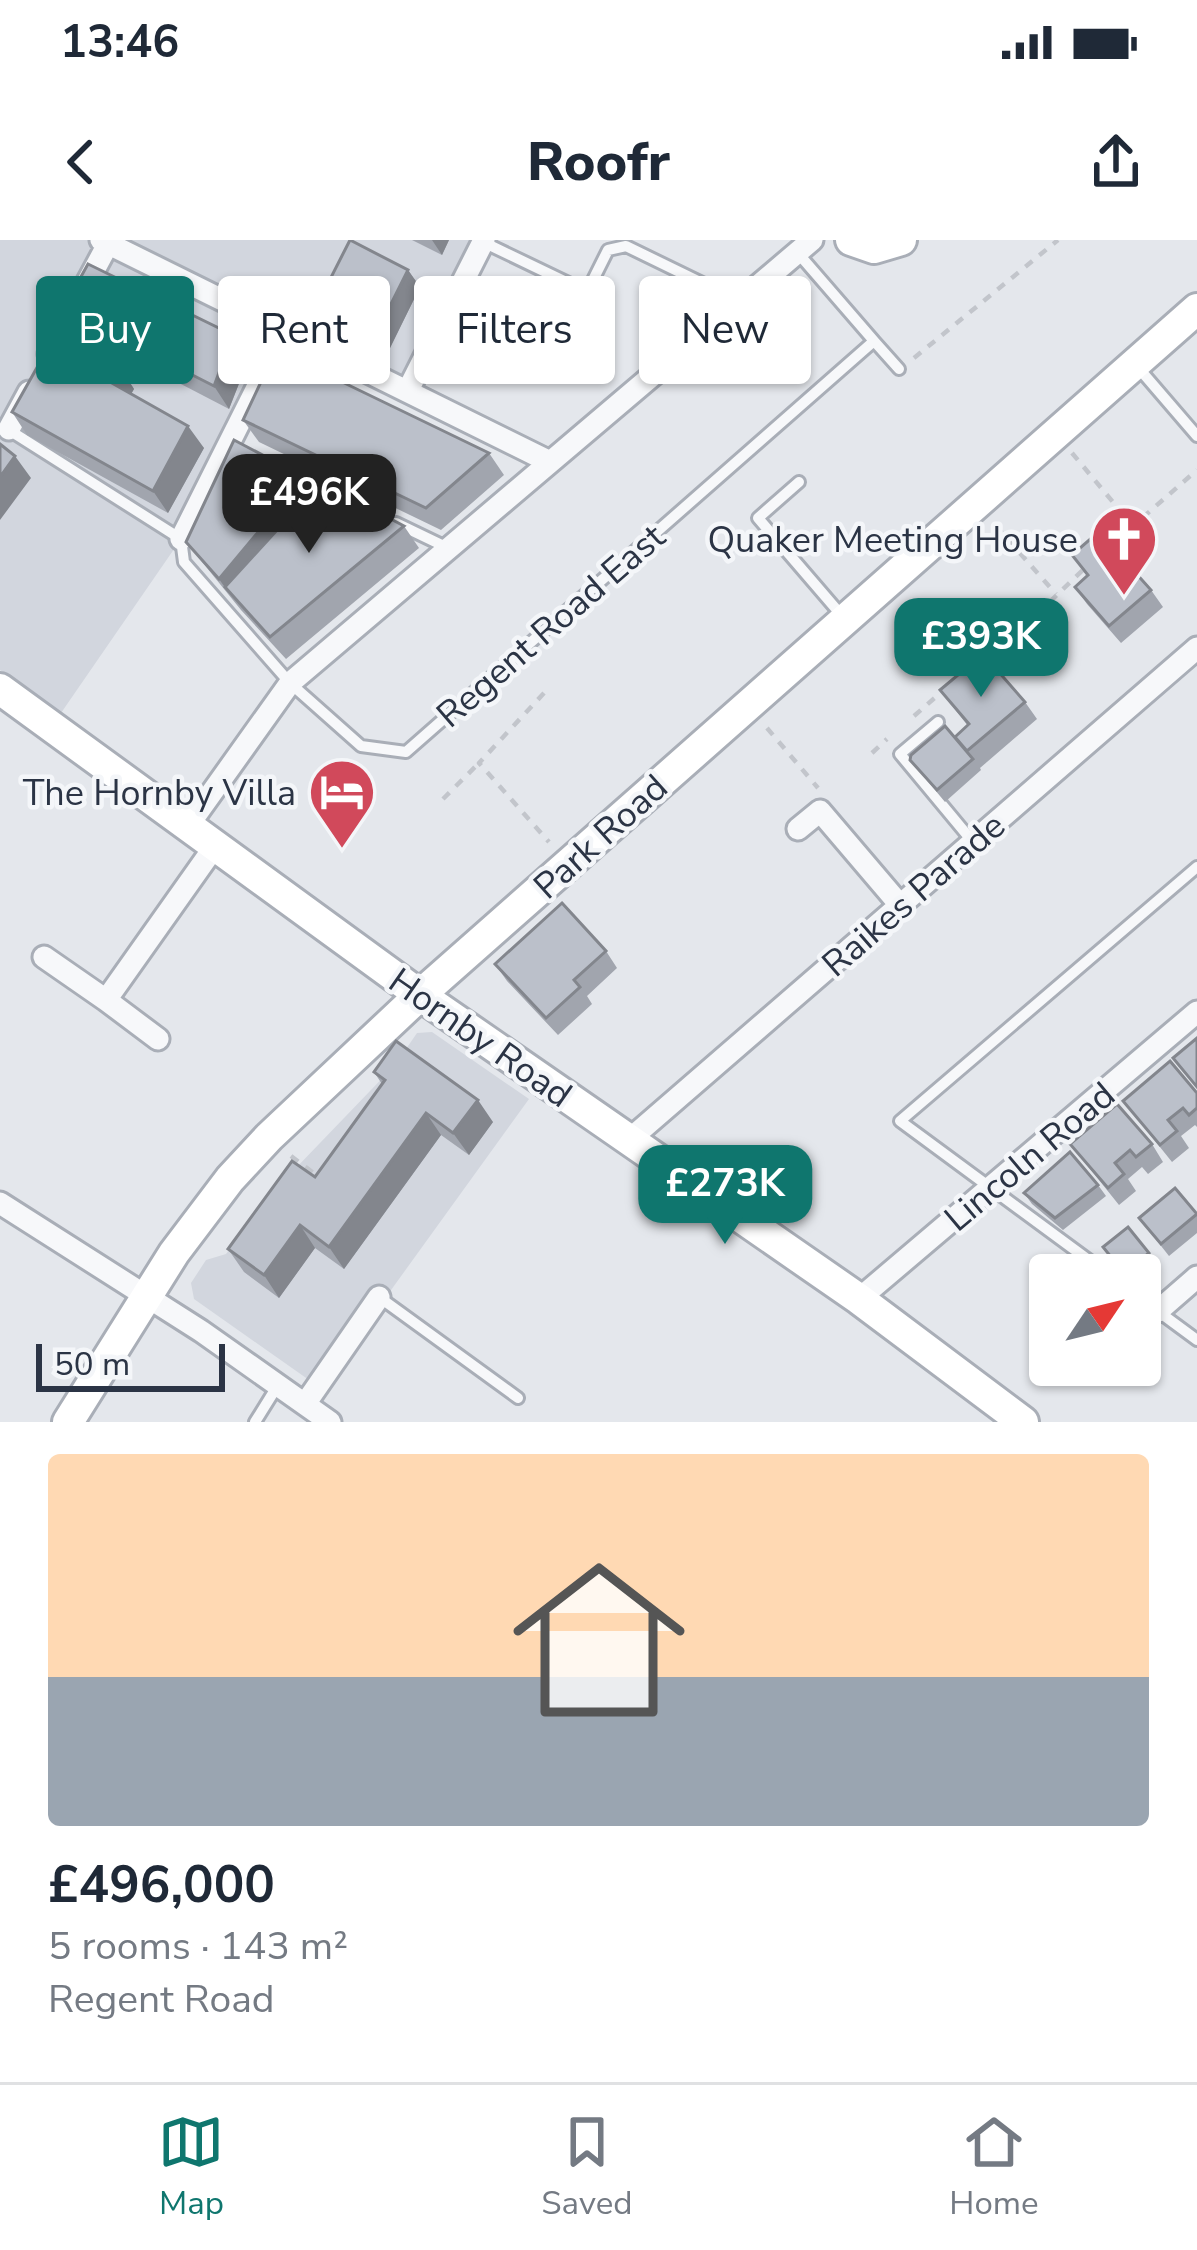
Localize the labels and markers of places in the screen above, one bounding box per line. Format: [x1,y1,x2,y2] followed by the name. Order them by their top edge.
[225,454,393,556] pin: £496K
[1089,504,1159,598] church icon: Quaker Meeting House
[707,516,1078,565] place label: Quaker Meeting House
[897,598,1065,700] pin: £393K
[307,757,377,851] hotel icon: The Hornby Villa
[23,769,296,818] place label: The Hornby Villa
[641,1145,809,1247] pin: £273K

